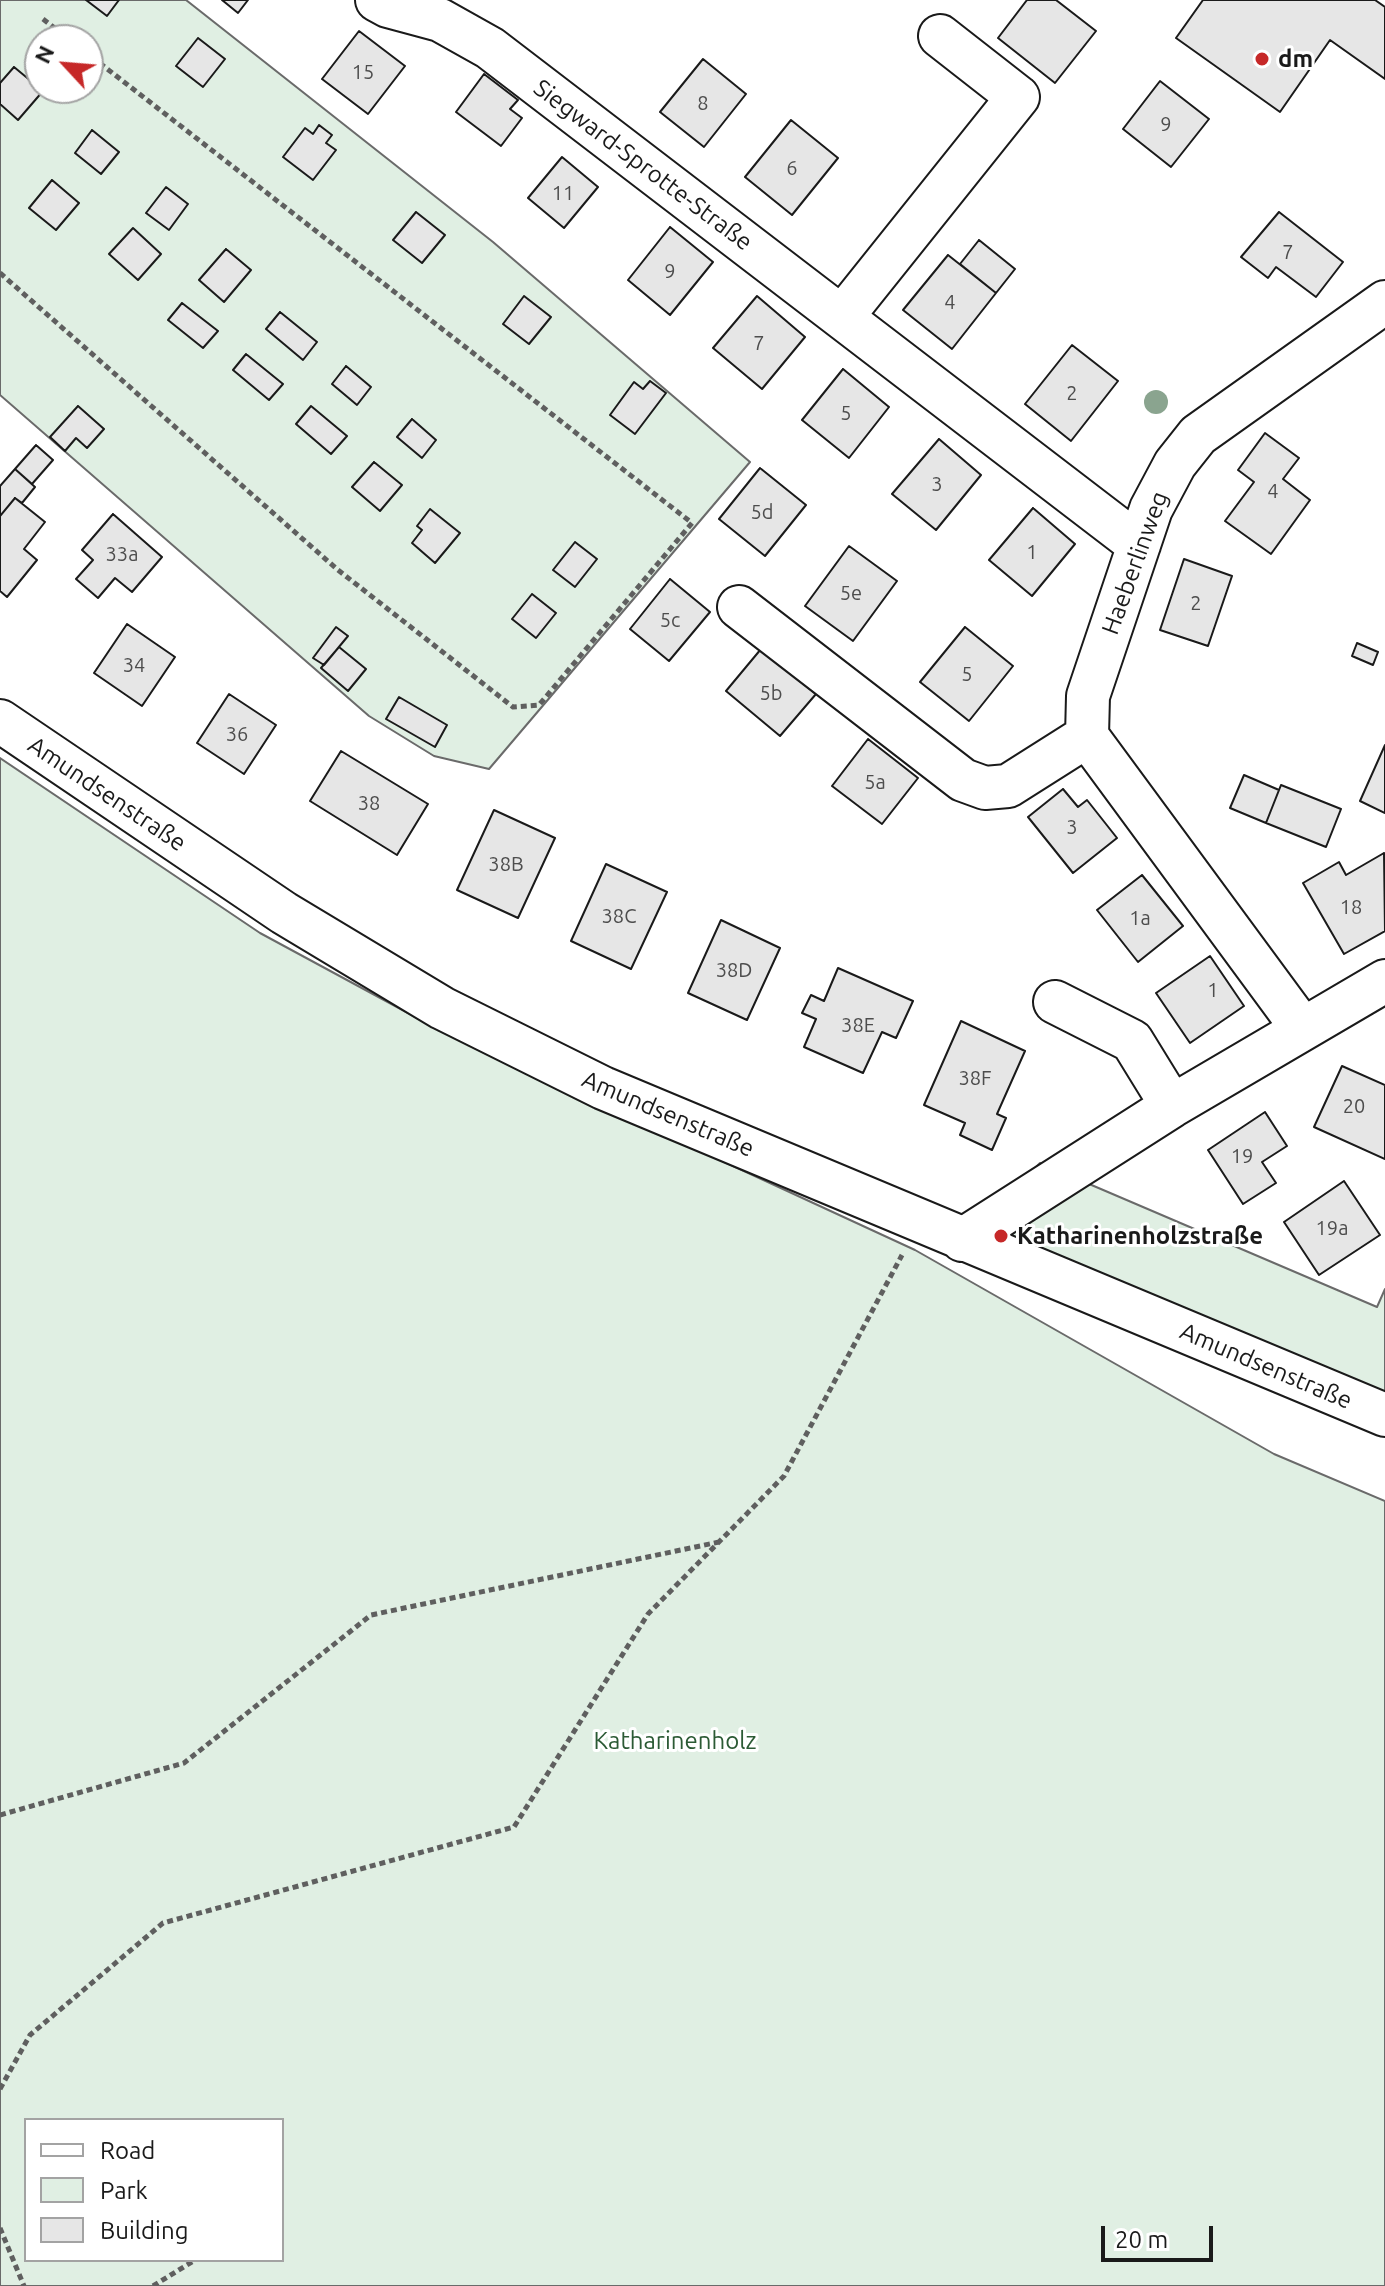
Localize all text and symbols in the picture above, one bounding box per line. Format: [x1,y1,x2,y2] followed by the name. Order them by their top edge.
[24,24,104,104] north arrow
[29,41,59,67] text: N
[1278,45,1313,73] place label: dm
[1253,50,1271,68] marker: dm
[352,60,374,84] house number: 15
[528,73,758,257] street label: Siegward-Sprotte-Straße
[697,91,709,115] house number: 8
[1160,112,1172,136] house number: 9
[786,156,798,180] house number: 6
[552,181,574,205] house number: 11
[1282,240,1294,264] house number: 7
[664,259,676,283] house number: 9
[944,290,956,314] house number: 4
[753,331,765,355] house number: 7
[1066,381,1078,405] house number: 2
[840,401,852,425] house number: 5
[931,472,943,496] house number: 3
[1267,479,1279,503] house number: 4
[1096,488,1174,638] street label: Haeberlinweg
[751,500,773,524] house number: 5d
[1026,540,1038,564] house number: 1
[106,542,138,566] house number: 33a
[840,581,862,605] house number: 5e
[1190,591,1202,615] house number: 2
[660,608,680,632] house number: 5c
[123,653,145,677] house number: 34
[961,662,973,686] house number: 5
[760,681,782,705] house number: 5b
[226,722,248,746] house number: 36
[23,731,191,857] street label: Amundsenstraße
[864,770,886,794] house number: 5a
[358,791,380,815] house number: 38
[1066,815,1078,839] house number: 3
[488,852,524,876] house number: 38B
[1340,895,1362,919] house number: 18
[602,904,636,928] house number: 38C
[1129,906,1151,930] house number: 1a
[716,958,752,982] house number: 38D
[1207,978,1219,1002] house number: 1
[841,1013,875,1037] house number: 38E
[578,1065,758,1163] street label: Amundsenstraße
[958,1066,992,1090] house number: 38F
[1343,1094,1365,1118] house number: 20
[1231,1144,1253,1168] house number: 19
[1316,1216,1348,1240] house number: 19a
[1017,1222,1263,1250] place label: Katharinenholzstraße
[992,1227,1010,1245] marker: Katharinenholzstraße
[1176,1317,1356,1415] street label: Amundsenstraße
[593,1727,757,1755] park label: Katharinenholz
[24,2118,284,2262] legend
[100,2137,155,2164] text: Road
[100,2177,148,2204] text: Park
[1105,2210,1217,2260] scale bar
[100,2217,188,2244] text: Building
[1115,2226,1168,2253] text: 20 m

